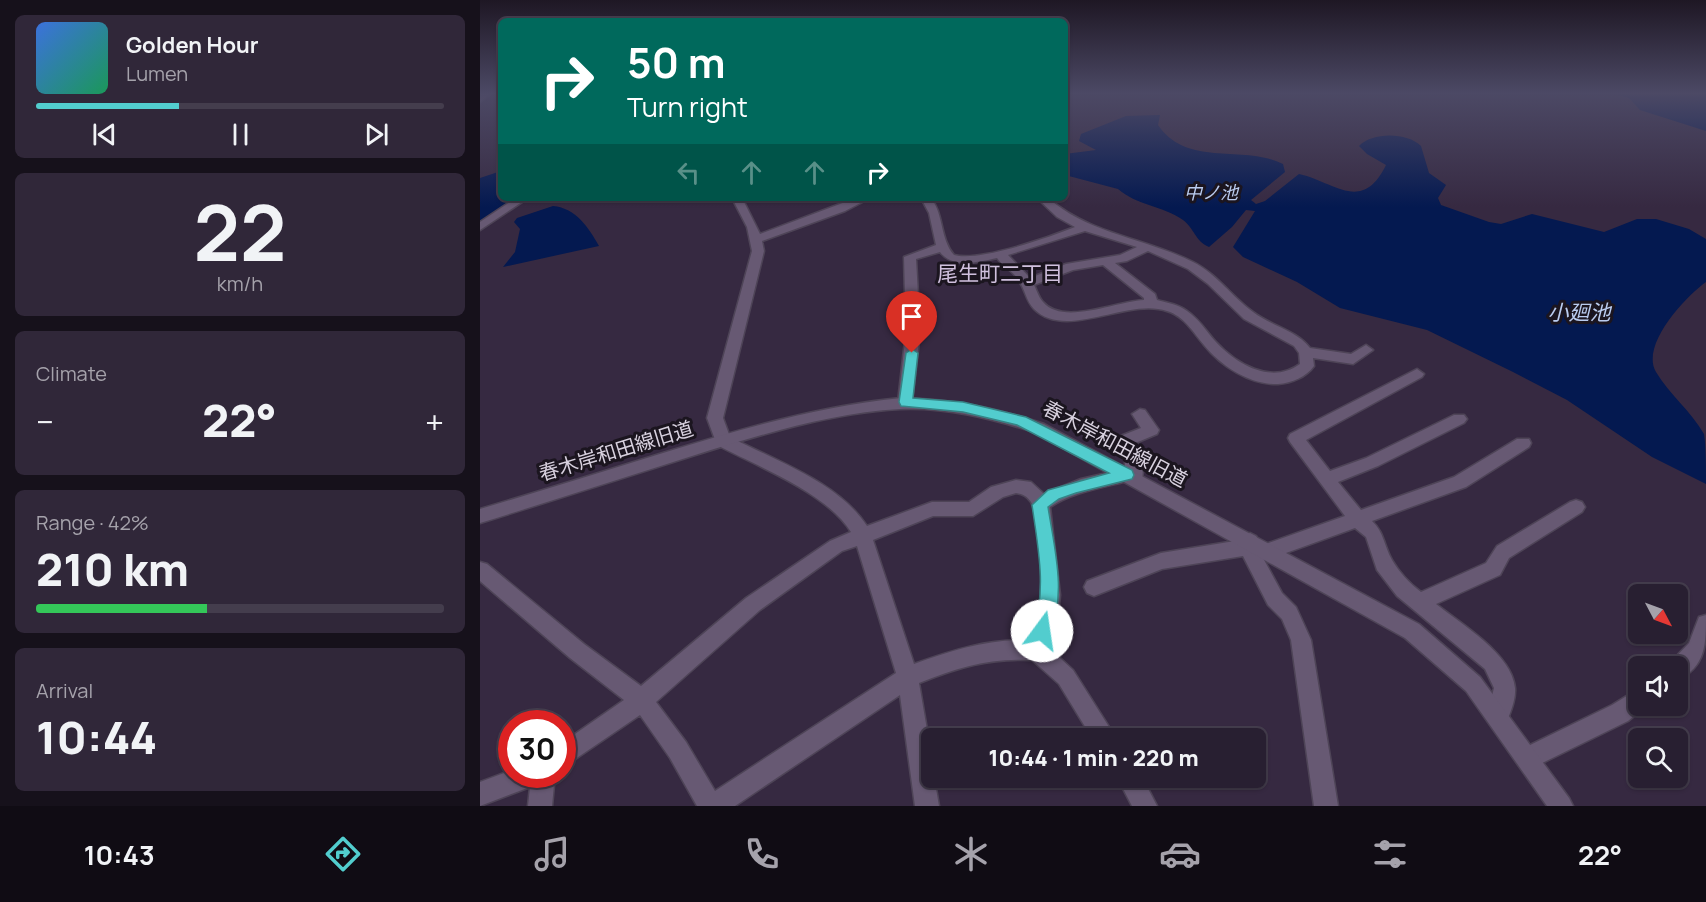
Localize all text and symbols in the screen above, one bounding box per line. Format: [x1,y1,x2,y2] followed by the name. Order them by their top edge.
[126,30,259,60] text: Golden Hour
[627,33,725,91] text: 50 m
[528,42,606,120] icon: right
[126,60,188,87] text: Lumen
[627,88,748,125] text: Turn right
[88,118,121,151] icon: previous
[224,118,257,151] icon: pause
[360,118,393,151] icon: next
[672,156,705,189] icon: left
[735,156,768,189] icon: ahead
[798,156,831,189] icon: ahead
[861,156,894,189] icon: right
[194,178,286,284] text: 22
[1184,180,1240,204] water label: 中ノ池
[937,259,1063,287] district label: 尾生町二丁目
[217,270,263,297] text: km/h
[886,291,937,353] pin
[1548,298,1612,326] water label: 小廻池
[895,300,928,333] icon: arrive
[36,360,107,387] text: Climate
[202,389,277,451] text: 22°
[1038,394,1192,493] street label: 春木岸和田線旧道
[36,399,54,444] text: −
[425,399,444,444] text: +
[535,414,696,487] street label: 春木岸和田線旧道
[36,509,149,536] text: Range · 42%
[36,538,189,600] text: 210 km
[1628,584,1688,644] north arrow
[1628,584,1688,788] map controls
[1010,599,1074,663] position arrow
[1628,656,1688,716] button: sound
[36,677,93,704] text: Arrival
[36,706,157,768] text: 10:44
[498,710,576,788] speed limit sign: 30
[1628,728,1688,788] button: search
[988,743,1199,773] text: 10:44 · 1 min · 220 m
[322,833,364,875] icon: directions
[531,833,573,875] icon: music
[741,833,783,875] icon: phone
[950,833,992,875] icon: climate
[1159,833,1201,875] icon: car
[1369,833,1411,875] icon: filters
[84,836,155,873] text: 10:43
[1578,836,1622,873] text: 22°

